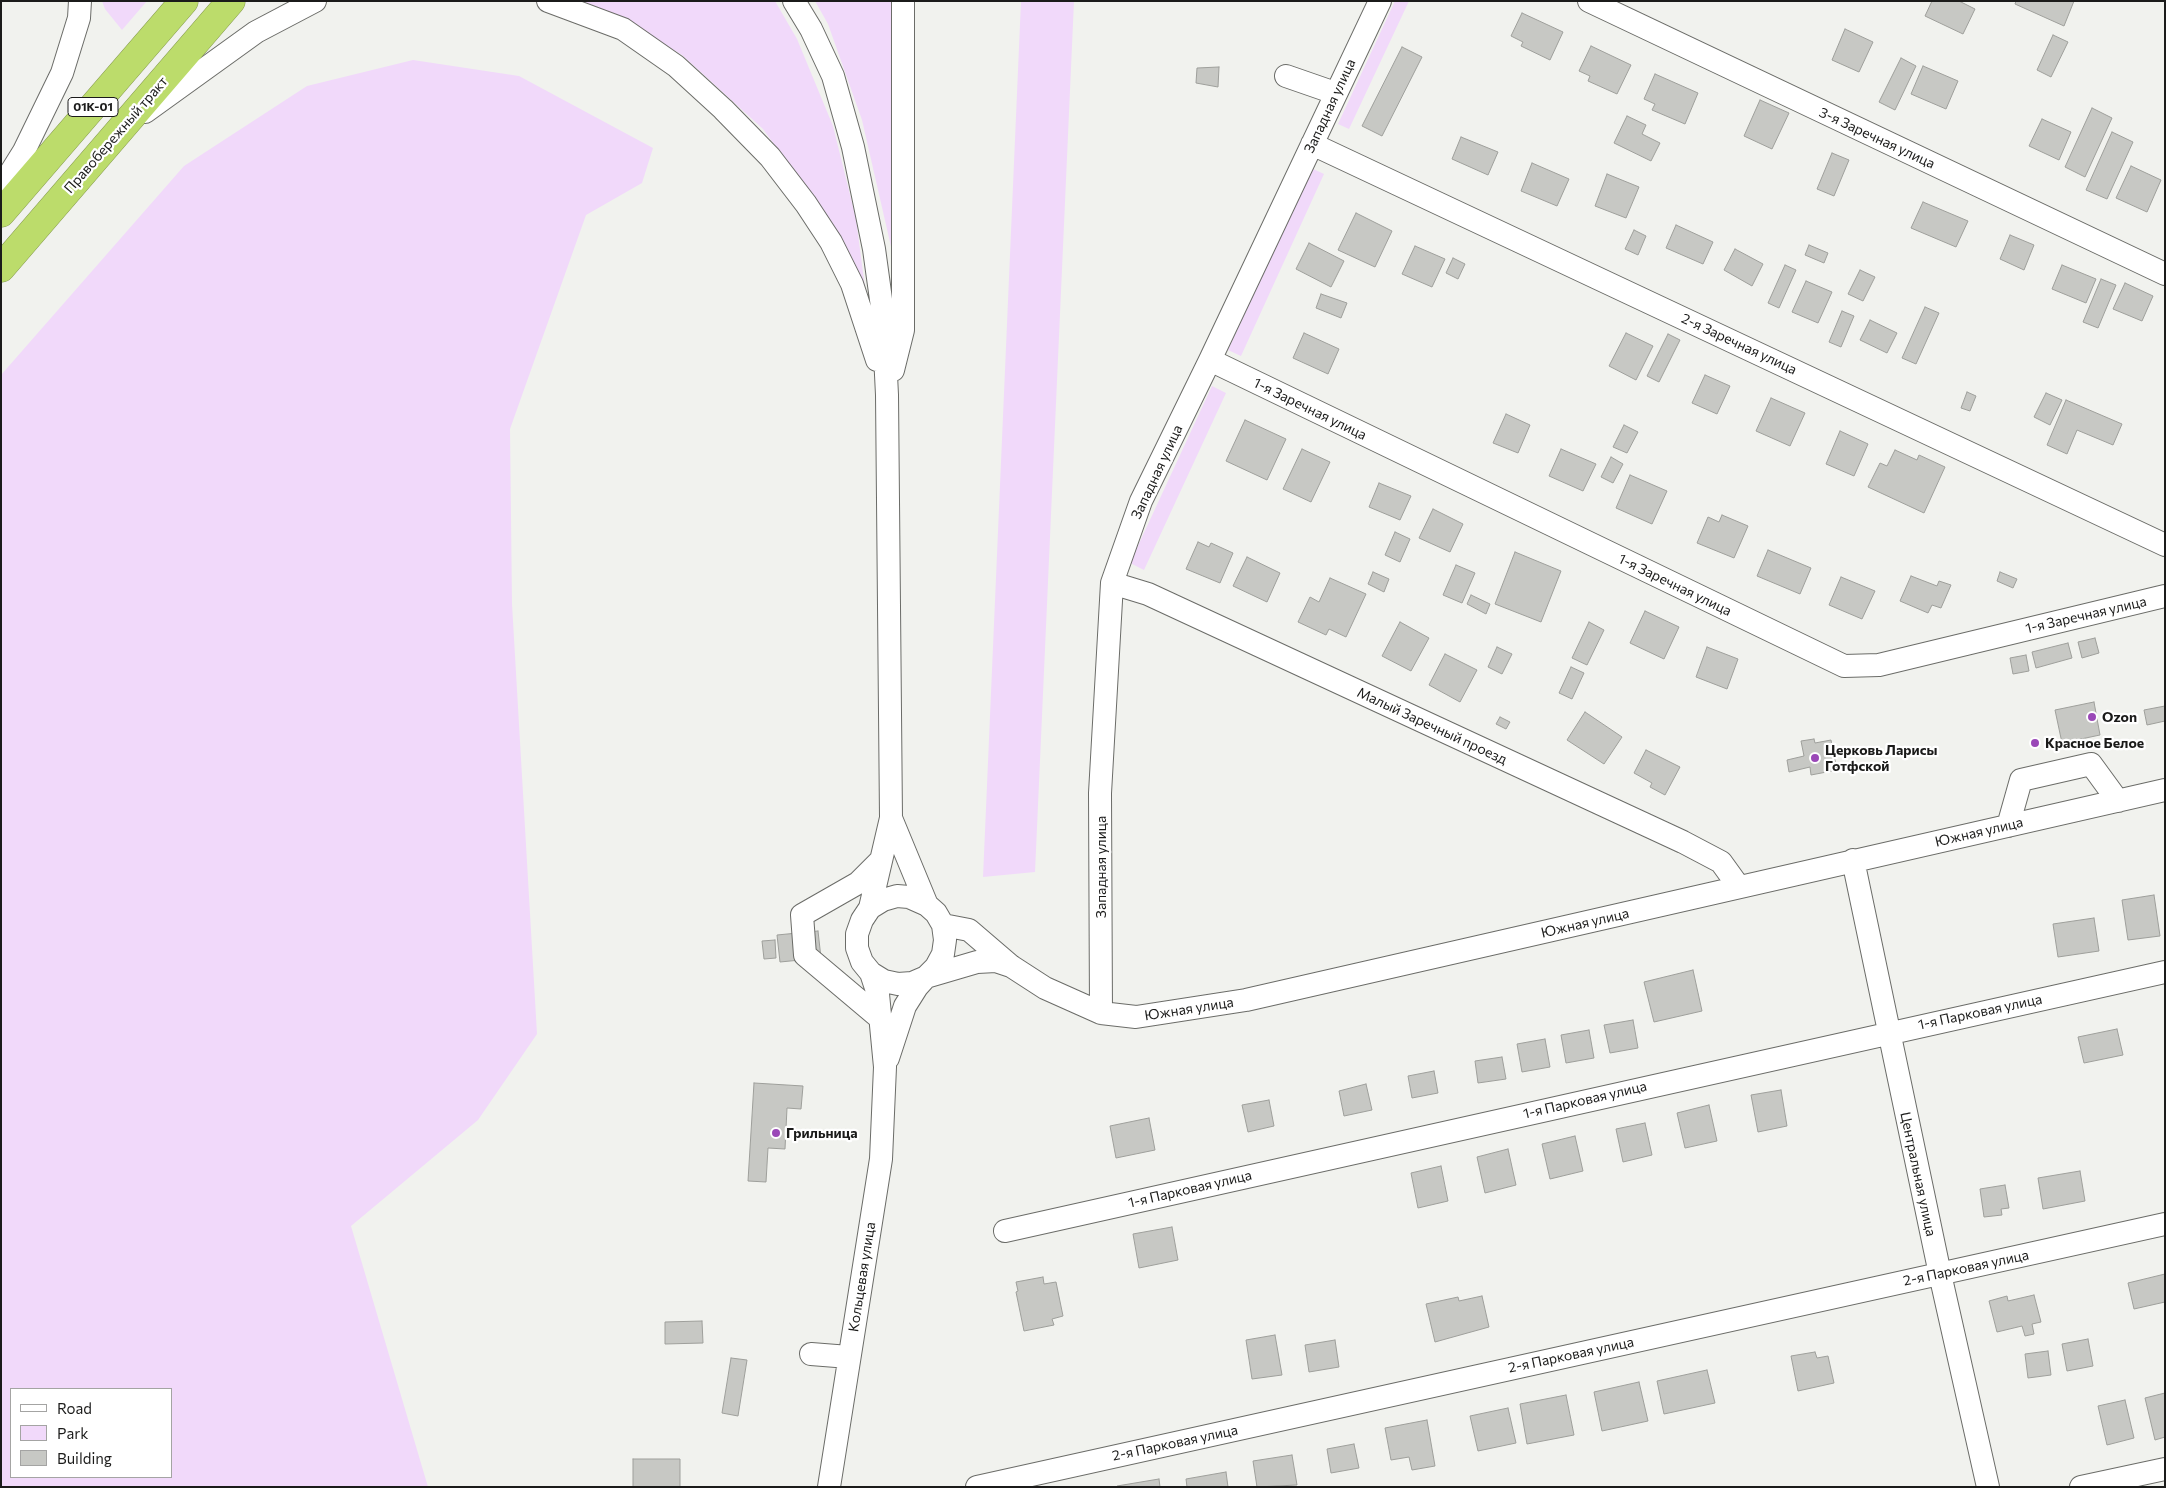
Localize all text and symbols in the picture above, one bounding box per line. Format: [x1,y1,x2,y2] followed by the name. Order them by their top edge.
[1301,56,1359,156] street label: Западная улица
[61,73,171,197] street label: Правобережный тракт
[68,98,118,116] road number: 01К-01
[1816,104,1938,172] street label: 3-я Заречная улица
[1679,310,1799,378] street label: 2-я Заречная улица
[1251,374,1369,444] street label: 1-я Заречная улица
[1128,422,1186,522] street label: Западная улица
[1616,550,1734,620] street label: 1-я Заречная улица
[2024,593,2148,637] street label: 1-я Заречная улица
[1354,684,1510,768] street label: Малый Заречный проезд
[2102,709,2137,725] place label: Ozon
[2086,711,2098,723] marker: Ozon
[2045,735,2144,751] place label: Красное Белое
[2029,737,2041,749] marker: Красное Белое
[1825,742,1937,774] place label: Церковь Ларисы Готфской
[1809,752,1821,764] marker: Церковь Ларисы Готфской
[1933,814,2025,850] street label: Южная улица
[1093,816,1109,918] street label: Западная улица
[1539,905,1631,941] street label: Южная улица
[1916,991,2044,1033] street label: 1-я Парковая улица
[1143,994,1235,1024] street label: Южная улица
[1522,1078,1648,1122] street label: 1-я Парковая улица
[1897,1110,1939,1238] street label: Центральная улица
[786,1125,858,1141] place label: Грильница
[770,1127,782,1139] marker: Грильница
[1127,1167,1253,1211] street label: 1-я Парковая улица
[845,1221,879,1333] street label: Кольцевая улица
[1902,1246,2030,1290] street label: 2-я Парковая улица
[1507,1333,1635,1377] street label: 2-я Парковая улица
[10,1388,172,1478] legend
[57,1399,92,1417] text: Road
[1111,1421,1239,1465] street label: 2-я Парковая улица
[57,1424,88,1442] text: Park
[57,1449,112,1467] text: Building

